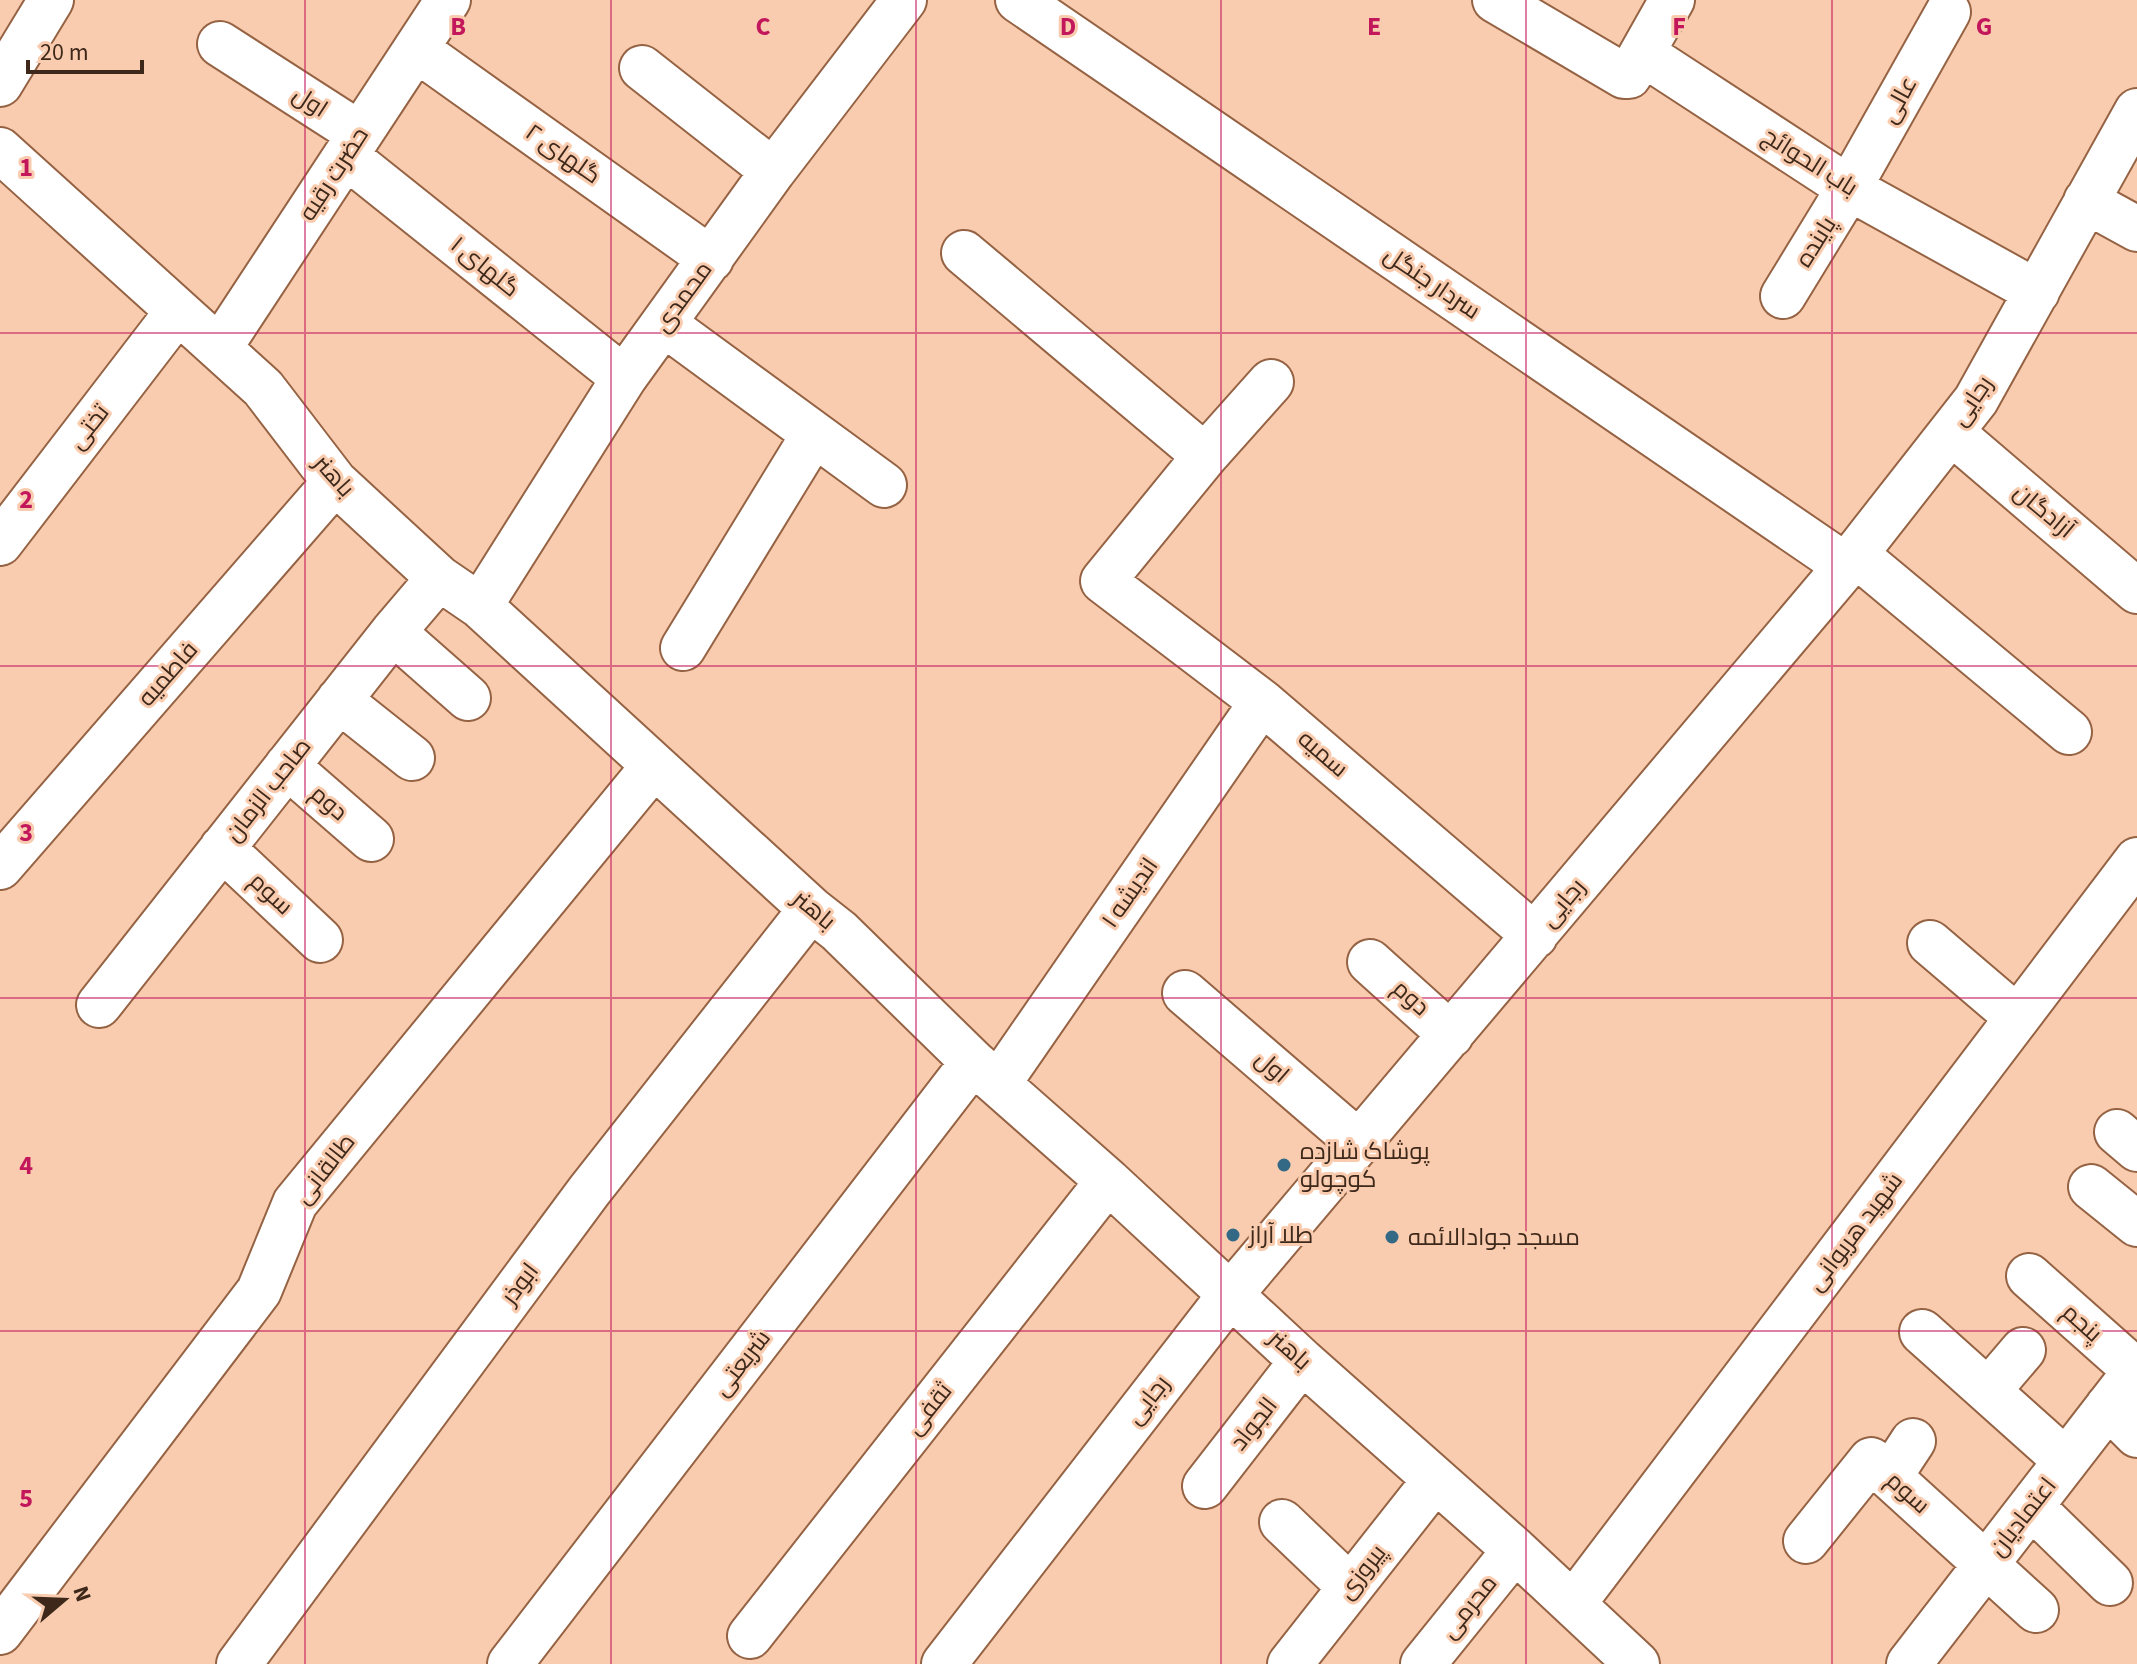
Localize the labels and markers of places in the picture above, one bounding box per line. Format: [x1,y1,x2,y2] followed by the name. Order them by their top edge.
[1300,1134,1430,1197] place label: پوشاک شازده کوچولو
[1275,1156,1293,1174] marker: پوشاک شازده کوچولو
[1247,1218,1313,1253] place label: طلا آراز
[1408,1220,1580,1255] place label: مسجد جوادالائمه
[1224,1226,1242,1244] marker: طلا آراز
[1383,1228,1401,1246] marker: مسجد جوادالائمه

